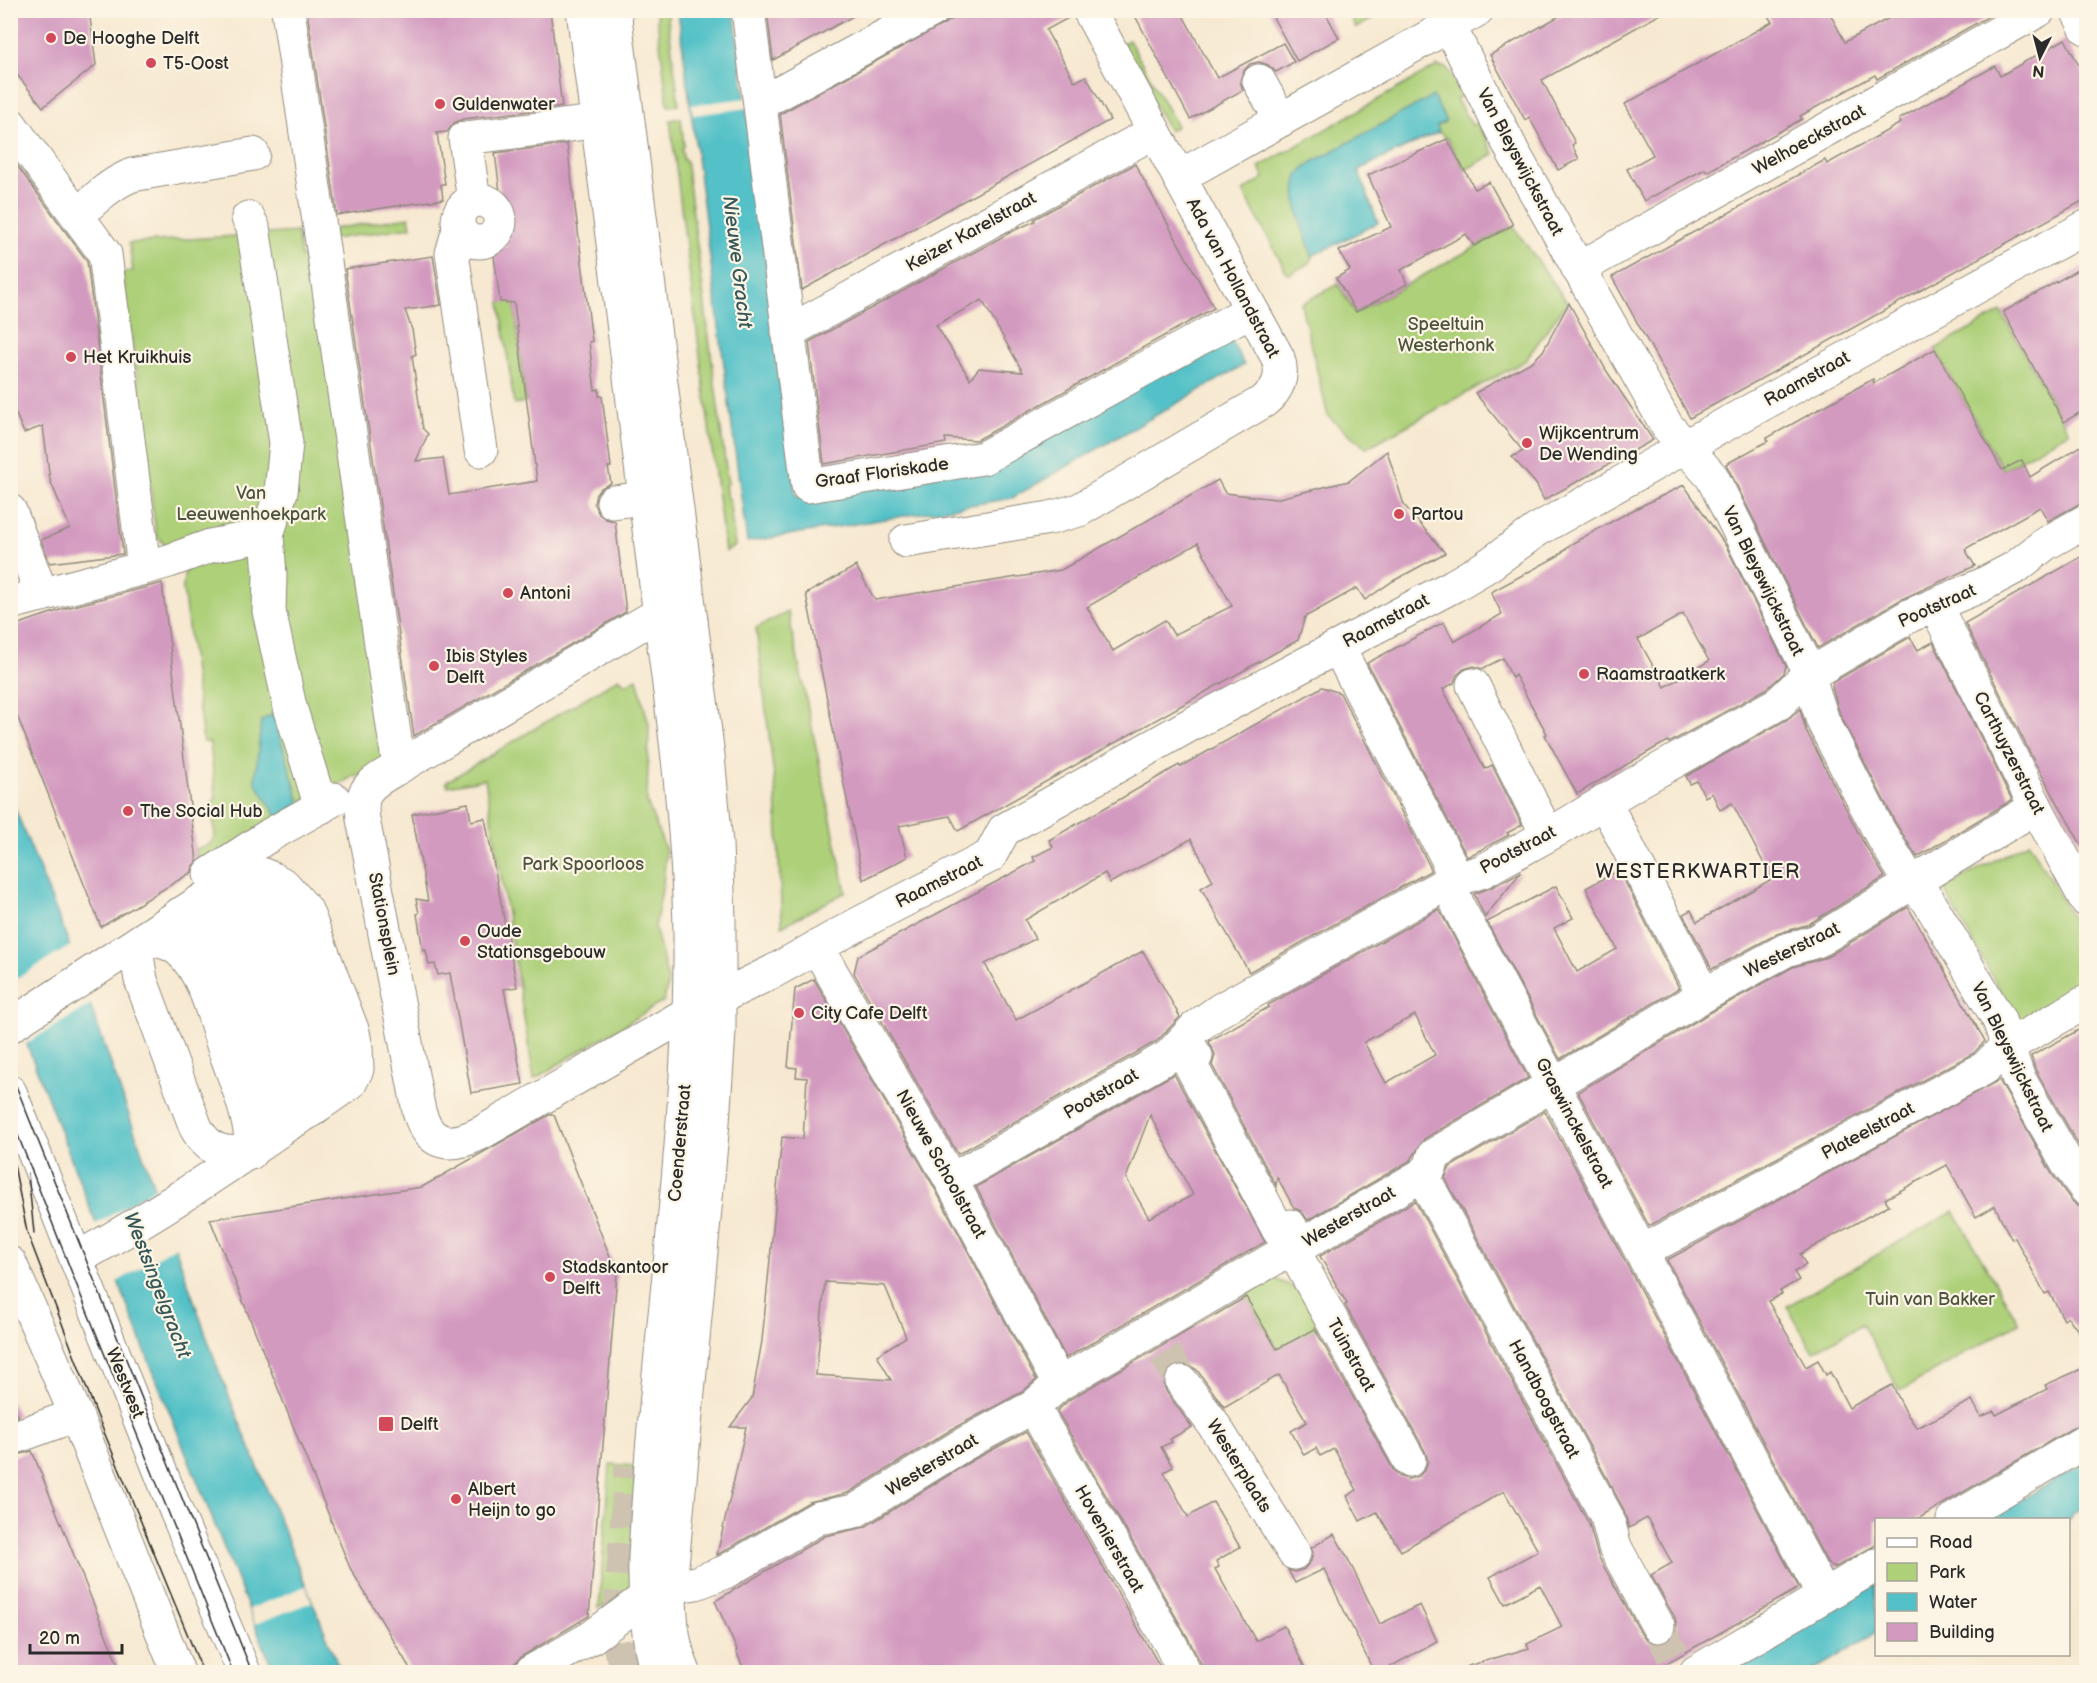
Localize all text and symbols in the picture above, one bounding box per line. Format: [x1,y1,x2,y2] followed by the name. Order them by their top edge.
[2010,27,2070,87] north arrow
[63,28,200,49] place label: De Hooghe Delft
[44,31,58,45] marker: De Hooghe Delft
[163,53,229,74] place label: T5-Oost
[144,56,158,70] marker: T5-Oost
[2032,60,2046,81] text: N
[1472,85,1568,240] street label: Van Bleyswijckstraat
[452,94,555,115] place label: Guldenwater
[433,97,447,111] marker: Guldenwater
[1749,100,1870,180] street label: Welhoeckstraat
[902,187,1040,276] street label: Keizer Karelstraat
[717,194,757,330] water label: Nieuwe Gracht
[1182,194,1284,362] street label: Ada van Hollandstraat
[1398,314,1494,356] park label: Speeltuin Westerhonk
[83,347,191,368] place label: Het Kruikhuis
[1761,347,1854,411] street label: Raamstraat
[64,350,78,364] marker: Het Kruikhuis
[1539,423,1639,465] place label: Wijkcentrum De Wending
[1520,436,1534,450] marker: Wijkcentrum De Wending
[814,453,950,493] street label: Graaf Floriskade
[176,483,326,525] park label: Van Leeuwenhoekpark
[1718,503,1809,660] street label: Van Bleyswijckstraat
[1411,504,1464,525] place label: Partou
[1392,507,1406,521] marker: Partou
[1895,579,1979,632] street label: Pootstraat
[520,583,571,604] place label: Antoni
[501,586,515,600] marker: Antoni
[1339,589,1433,652] street label: Raamstraat
[446,646,527,688] place label: Ibis Styles Delft
[427,659,441,673] marker: Ibis Styles Delft
[1596,664,1725,685] place label: Raamstraatkerk
[1577,667,1591,681] marker: Raamstraatkerk
[1969,688,2049,818] street label: Carthuyzerstraat
[140,801,263,822] place label: The Social Hub
[121,804,135,818] marker: The Social Hub
[1477,821,1560,879] street label: Pootstraat
[892,851,986,913] street label: Raamstraat
[522,854,644,875] park label: Park Spoorloos
[1595,860,1801,884] district label: WESTERKWARTIER
[364,871,404,977] street label: Stationsplein
[1741,918,1844,982] street label: Westerstraat
[477,921,605,963] place label: Oude Stationsgebouw
[458,934,472,948] marker: Oude Stationsgebouw
[1967,979,2058,1136] street label: Van Bleyswijckstraat
[811,1003,928,1024] place label: City Cafe Delft
[792,1006,806,1020] marker: City Cafe Delft
[1531,1054,1617,1192] street label: Graswinckelstraat
[1060,1064,1142,1124] street label: Pootstraat
[664,1083,696,1203] street label: Coenderstraat
[891,1086,991,1243] street label: Nieuwe Schoolstraat
[1818,1098,1918,1164] street label: Plateelstraat
[1299,1182,1400,1252] street label: Westerstraat
[118,1208,196,1362] water label: Westsingelgracht
[562,1257,669,1299] place label: Stadskantoor Delft
[543,1270,557,1284] marker: Stadskantoor Delft
[1865,1289,1995,1310] park label: Tuin van Bakker
[1322,1315,1380,1396] street label: Tuinstraat
[1504,1336,1584,1462] street label: Handboogstraat
[101,1345,149,1422] street label: Westvest
[400,1414,439,1435] place label: Delft
[377,1415,395,1433] marker: Delft
[1202,1415,1276,1517] street label: Westerplaats
[882,1429,982,1501] street label: Westerstraat
[468,1479,556,1521] place label: Albert Heijn to go
[1070,1482,1148,1597] street label: Hovenierstraat
[449,1492,463,1506] marker: Albert Heijn to go
[1875,1518,2070,1656] legend
[1929,1532,1973,1553] text: Road
[1929,1562,1965,1583] text: Park
[1929,1592,1977,1613] text: Water
[30,1617,122,1655] scale bar
[1929,1622,1995,1643] text: Building
[39,1628,80,1649] text: 20 m

